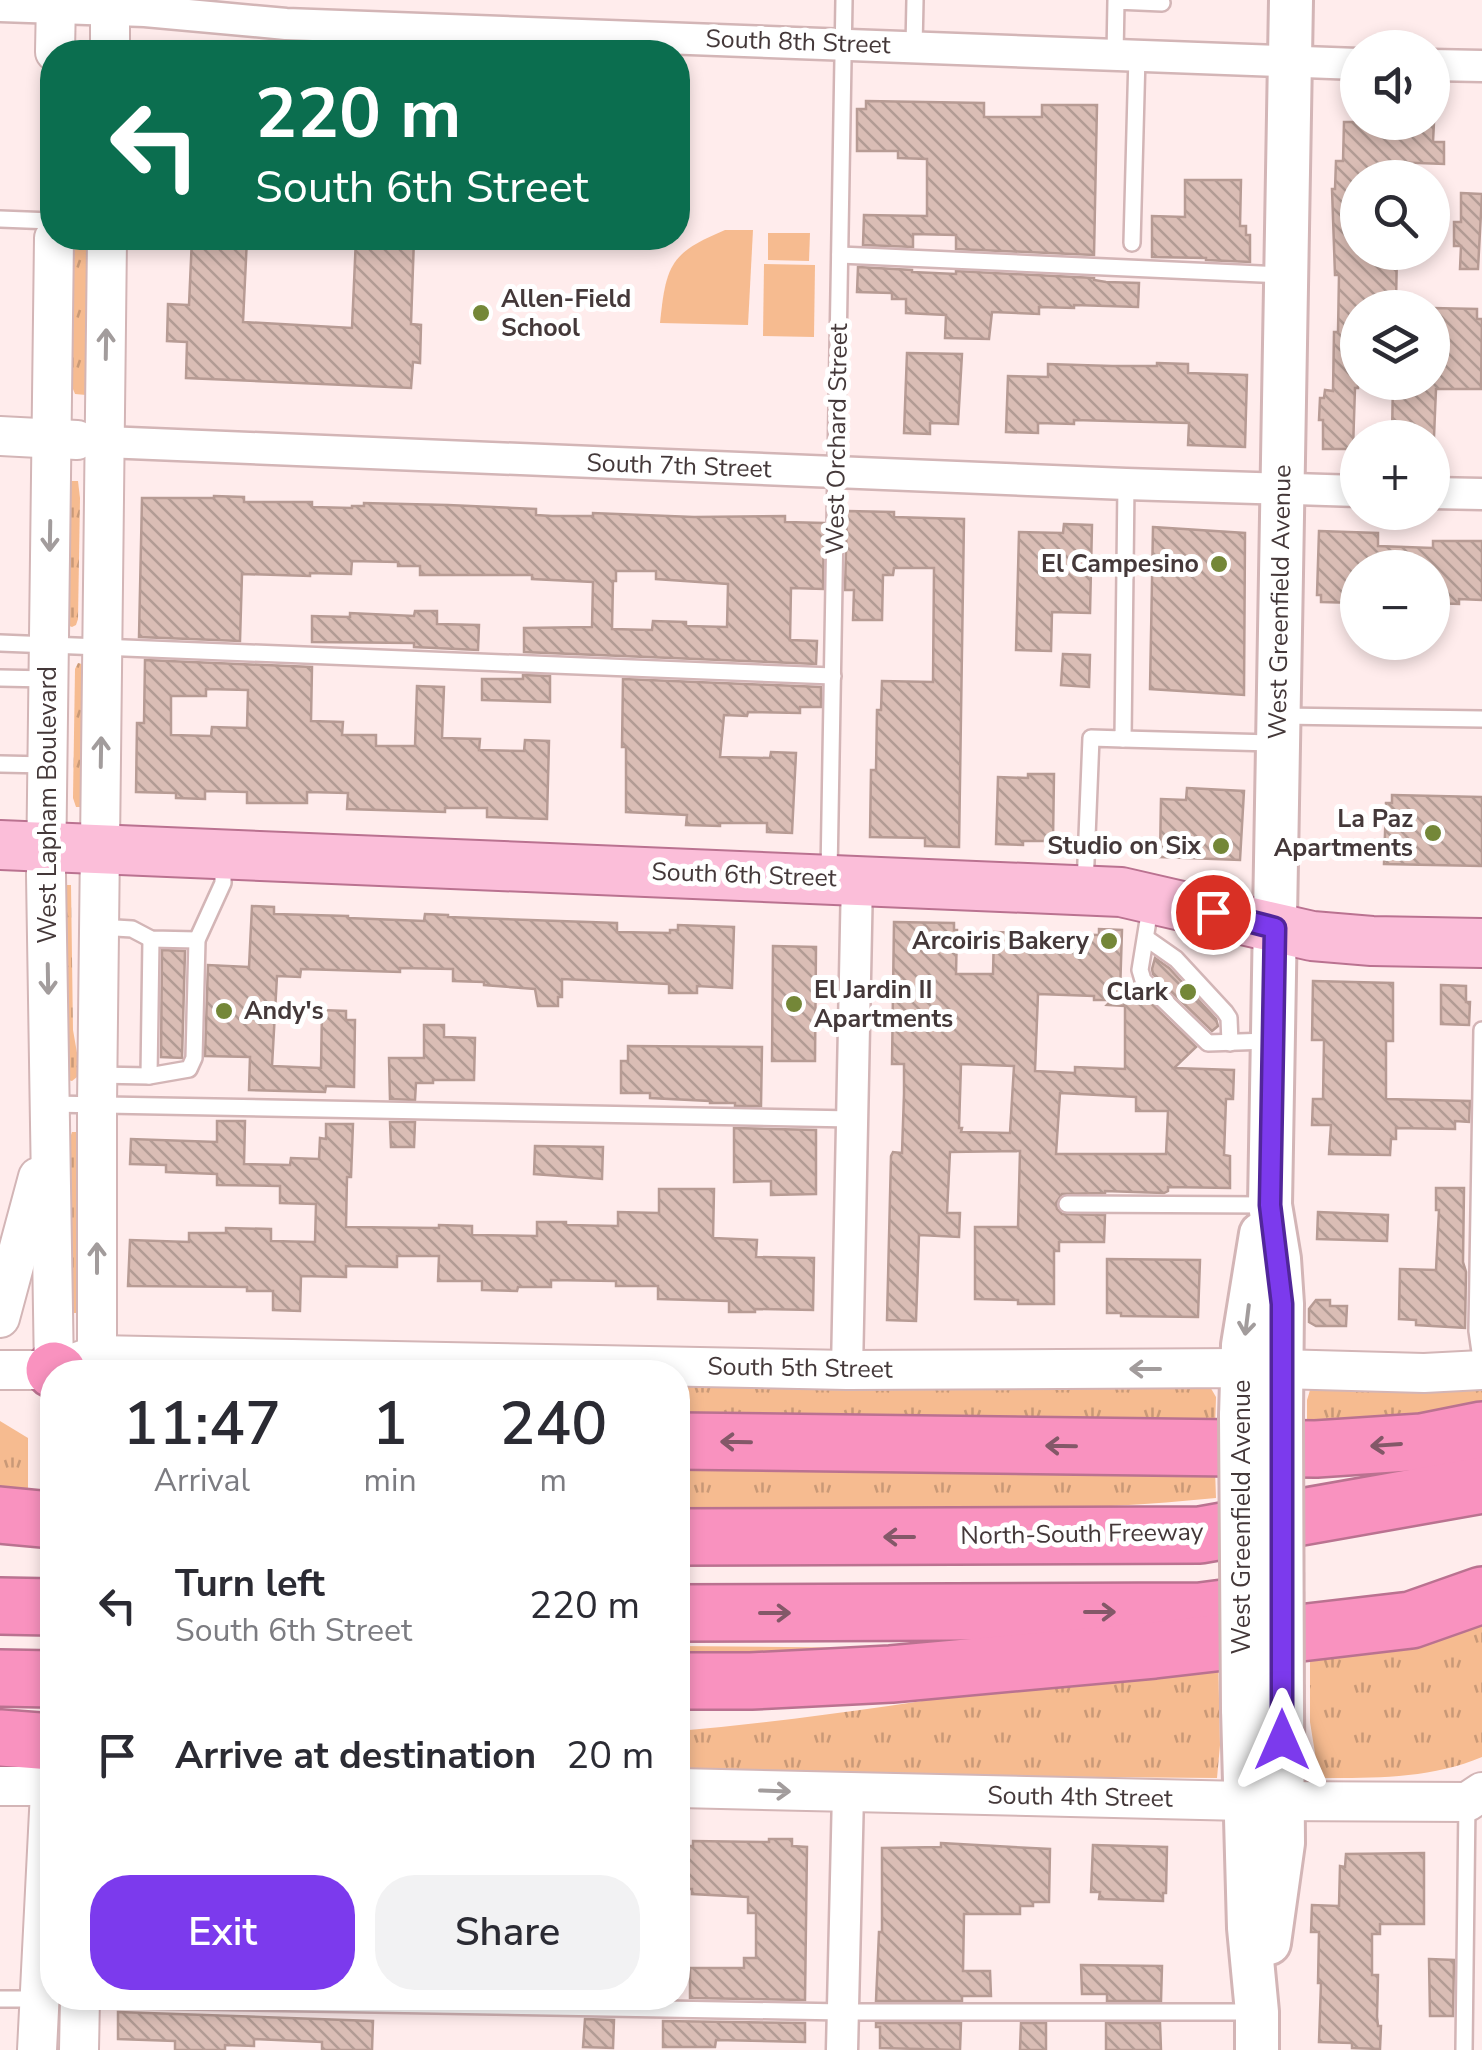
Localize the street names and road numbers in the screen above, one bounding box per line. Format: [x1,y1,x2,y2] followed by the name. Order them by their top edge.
[705,22,891,62] street label: South 8th Street
[818,323,856,555] street label: West Orchard Street
[586,446,772,486] street label: South 7th Street
[1261,464,1299,740] street label: West Greenfield Avenue
[31,666,65,944] street label: West Lapham Boulevard
[651,855,837,895] street label: South 6th Street
[707,1349,893,1387] street label: South 5th Street
[1225,1380,1259,1654] street label: West Greenfield Avenue
[960,1515,1204,1553] street label: North-South Freeway
[987,1778,1173,1816] street label: South 4th Street

